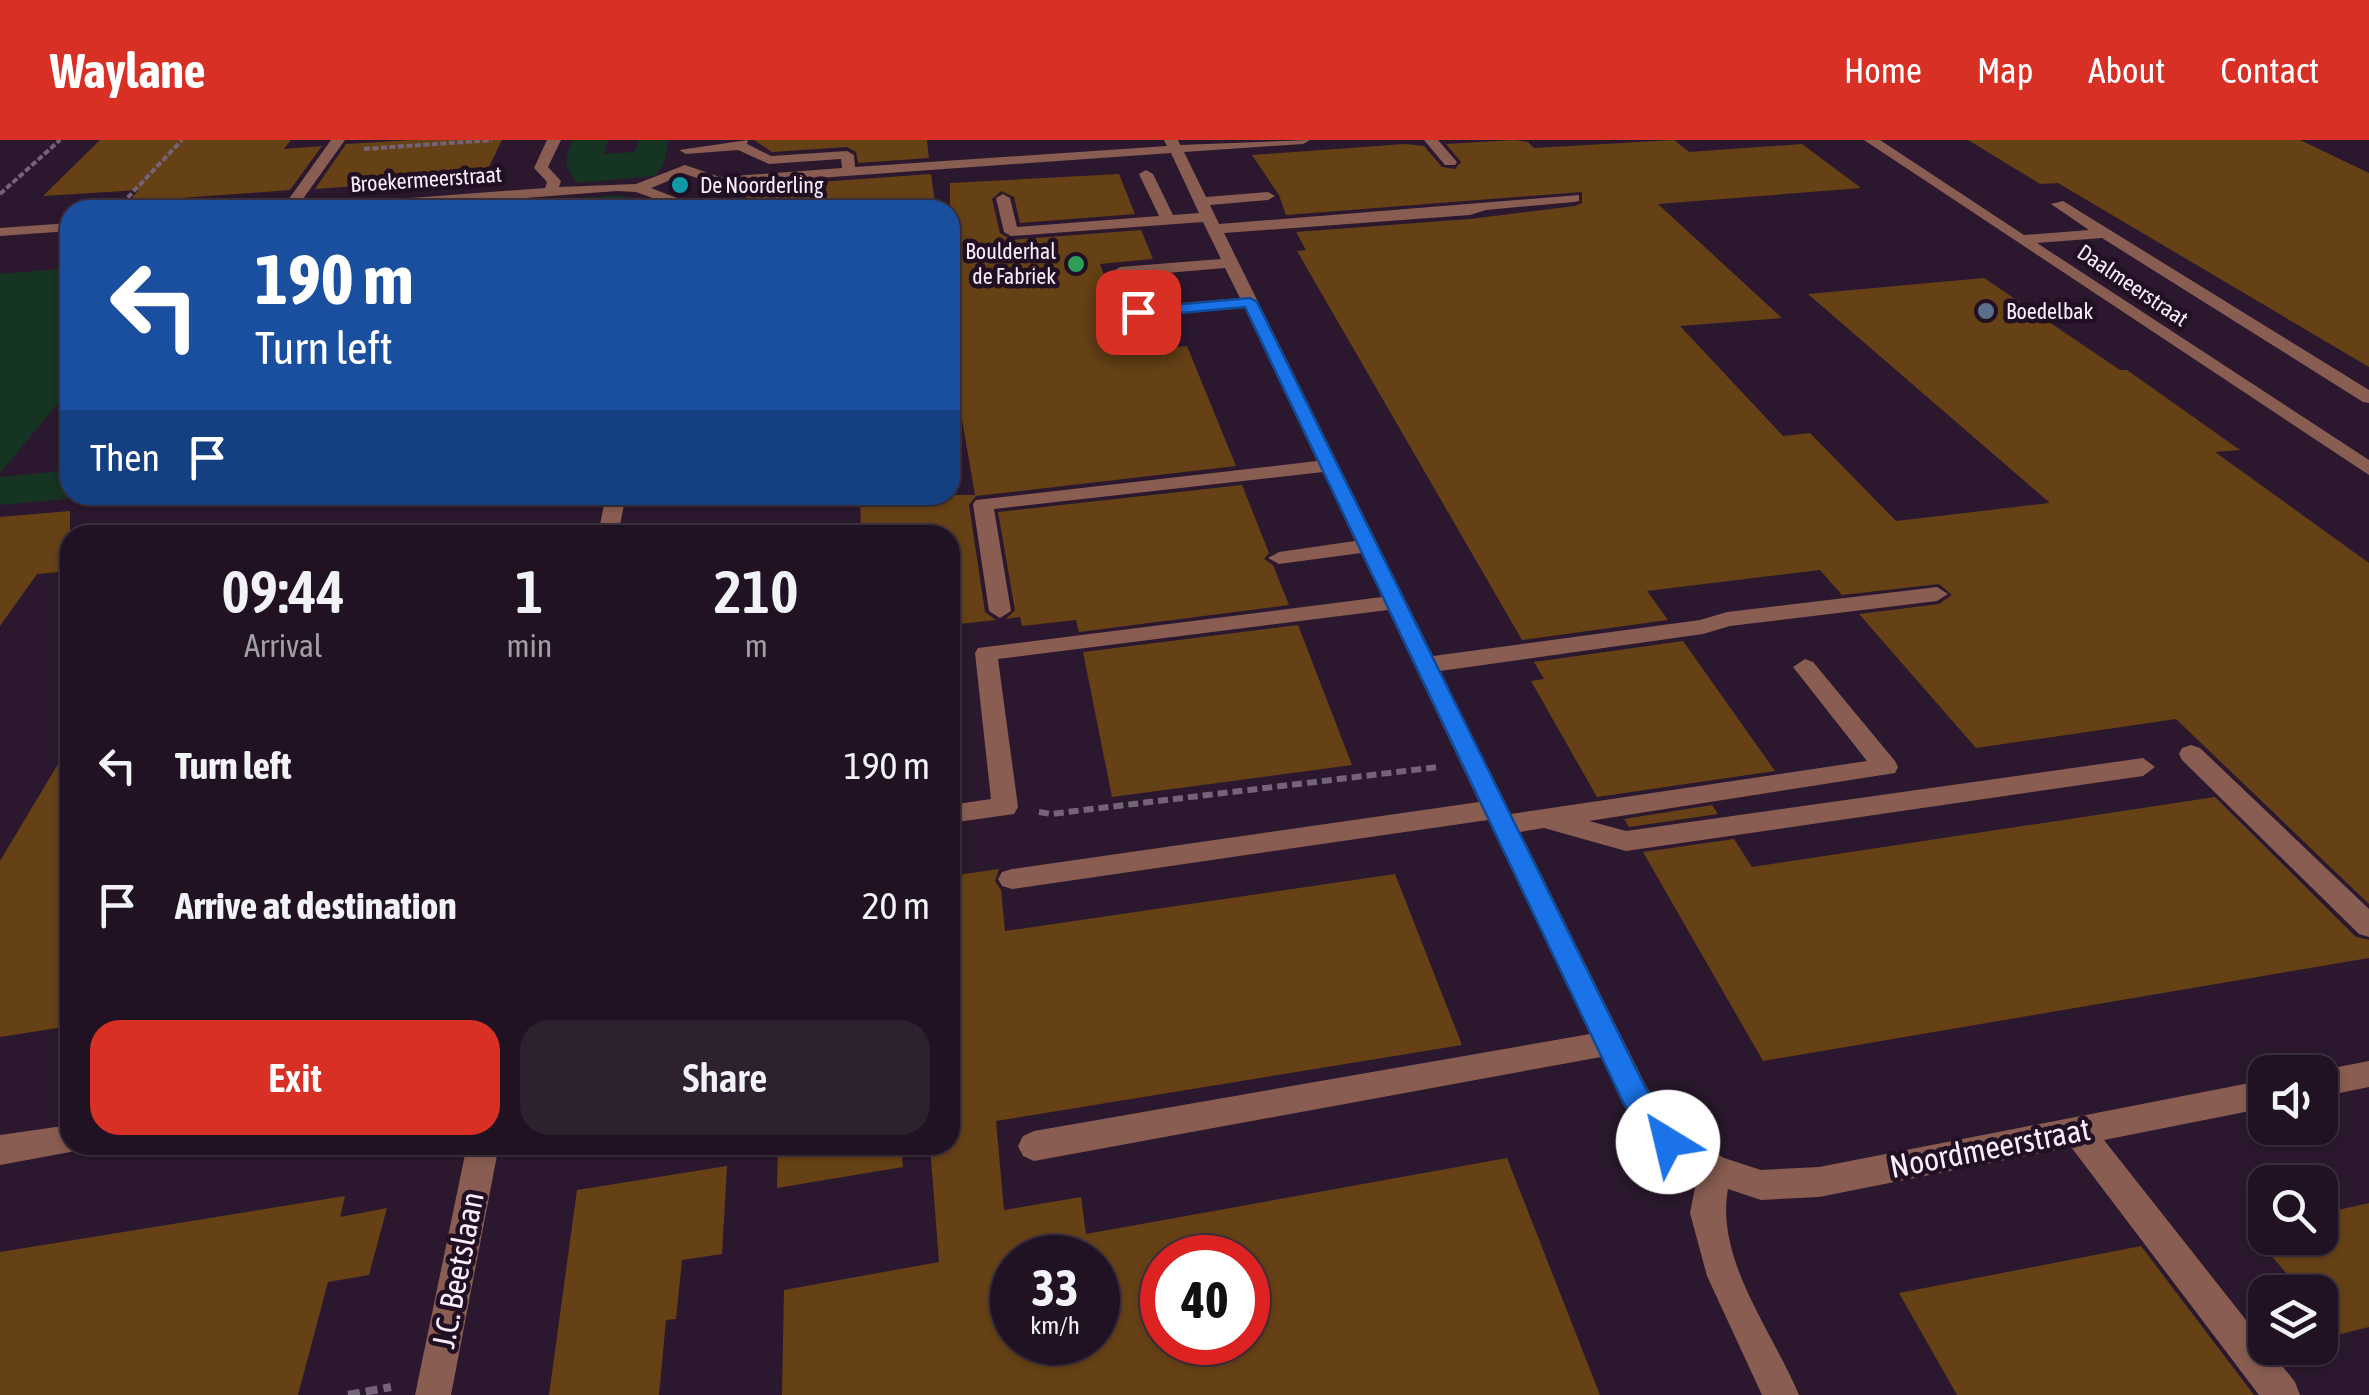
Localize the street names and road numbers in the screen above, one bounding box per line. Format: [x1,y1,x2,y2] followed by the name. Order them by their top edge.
[349,161,503,197] street label: Broekermeerstraat
[2073,238,2193,332] street label: Daalmeerstraat
[1887,1110,2093,1185] street label: Noordmeerstraat
[424,1189,491,1351] street label: J.C. Beetslaan

